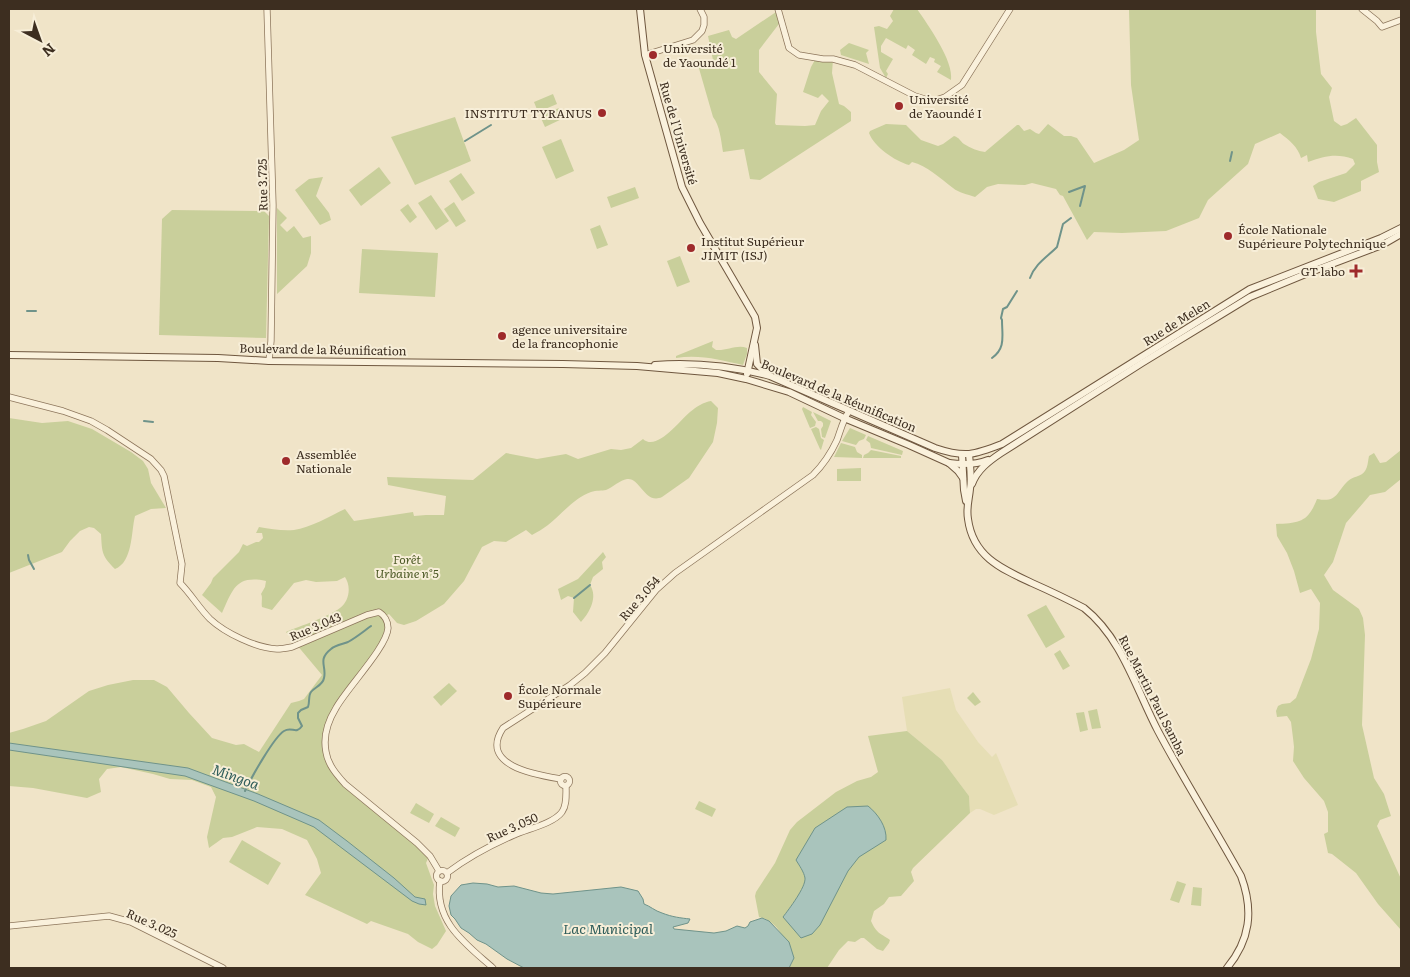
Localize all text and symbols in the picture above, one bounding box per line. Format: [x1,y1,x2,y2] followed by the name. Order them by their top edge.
[15,15,65,65] north arrow
[38,39,60,62] text: N
[663,39,736,71] place label: Université de Yaoundé 1
[647,49,659,61] marker: Université de Yaoundé 1
[656,79,702,187] street label: Rue de l'Université
[909,90,982,122] place label: Université de Yaoundé I
[893,100,905,112] marker: Université de Yaoundé I
[465,104,592,122] place label: INSTITUT TYRANUS
[596,107,608,119] marker: INSTITUT TYRANUS
[253,159,271,211] street label: Rue 3.725
[1238,220,1386,252] place label: École Nationale Supérieure Polytechnique
[1222,230,1234,242] marker: École Nationale Supérieure Polytechnique
[701,232,804,264] place label: Institut Supérieur JIMIT (ISJ)
[685,242,697,254] marker: Institut Supérieur JIMIT (ISJ)
[1301,262,1345,280] place label: GT labo
[1349,264,1363,278] marker: GT labo
[1139,294,1213,350] street label: Rue de Melen
[512,320,627,352] place label: agence universitaire de la francophonie
[496,330,508,342] marker: agence universitaire de la francophonie
[239,339,407,359] street label: Boulevard de la Réunification
[758,354,920,436] street label: Boulevard de la Réunification
[296,445,357,477] place label: Assemblée Nationale
[280,455,292,467] marker: Assemblée Nationale
[375,550,439,582] park label: Forêt Urbaine n°5
[614,571,664,624] street label: Rue 3.054
[286,607,344,645] street label: Rue 3.043
[1115,632,1192,759] street label: Rue Martin Paul Samba
[518,680,601,712] place label: École Normale Supérieure
[502,690,514,702] marker: École Normale Supérieure
[210,758,262,794] water label: Mingoa
[483,808,541,846] street label: Rue 3.050
[124,904,180,942] street label: Rue 3.025
[563,918,653,938] water label: Lac Municipal

